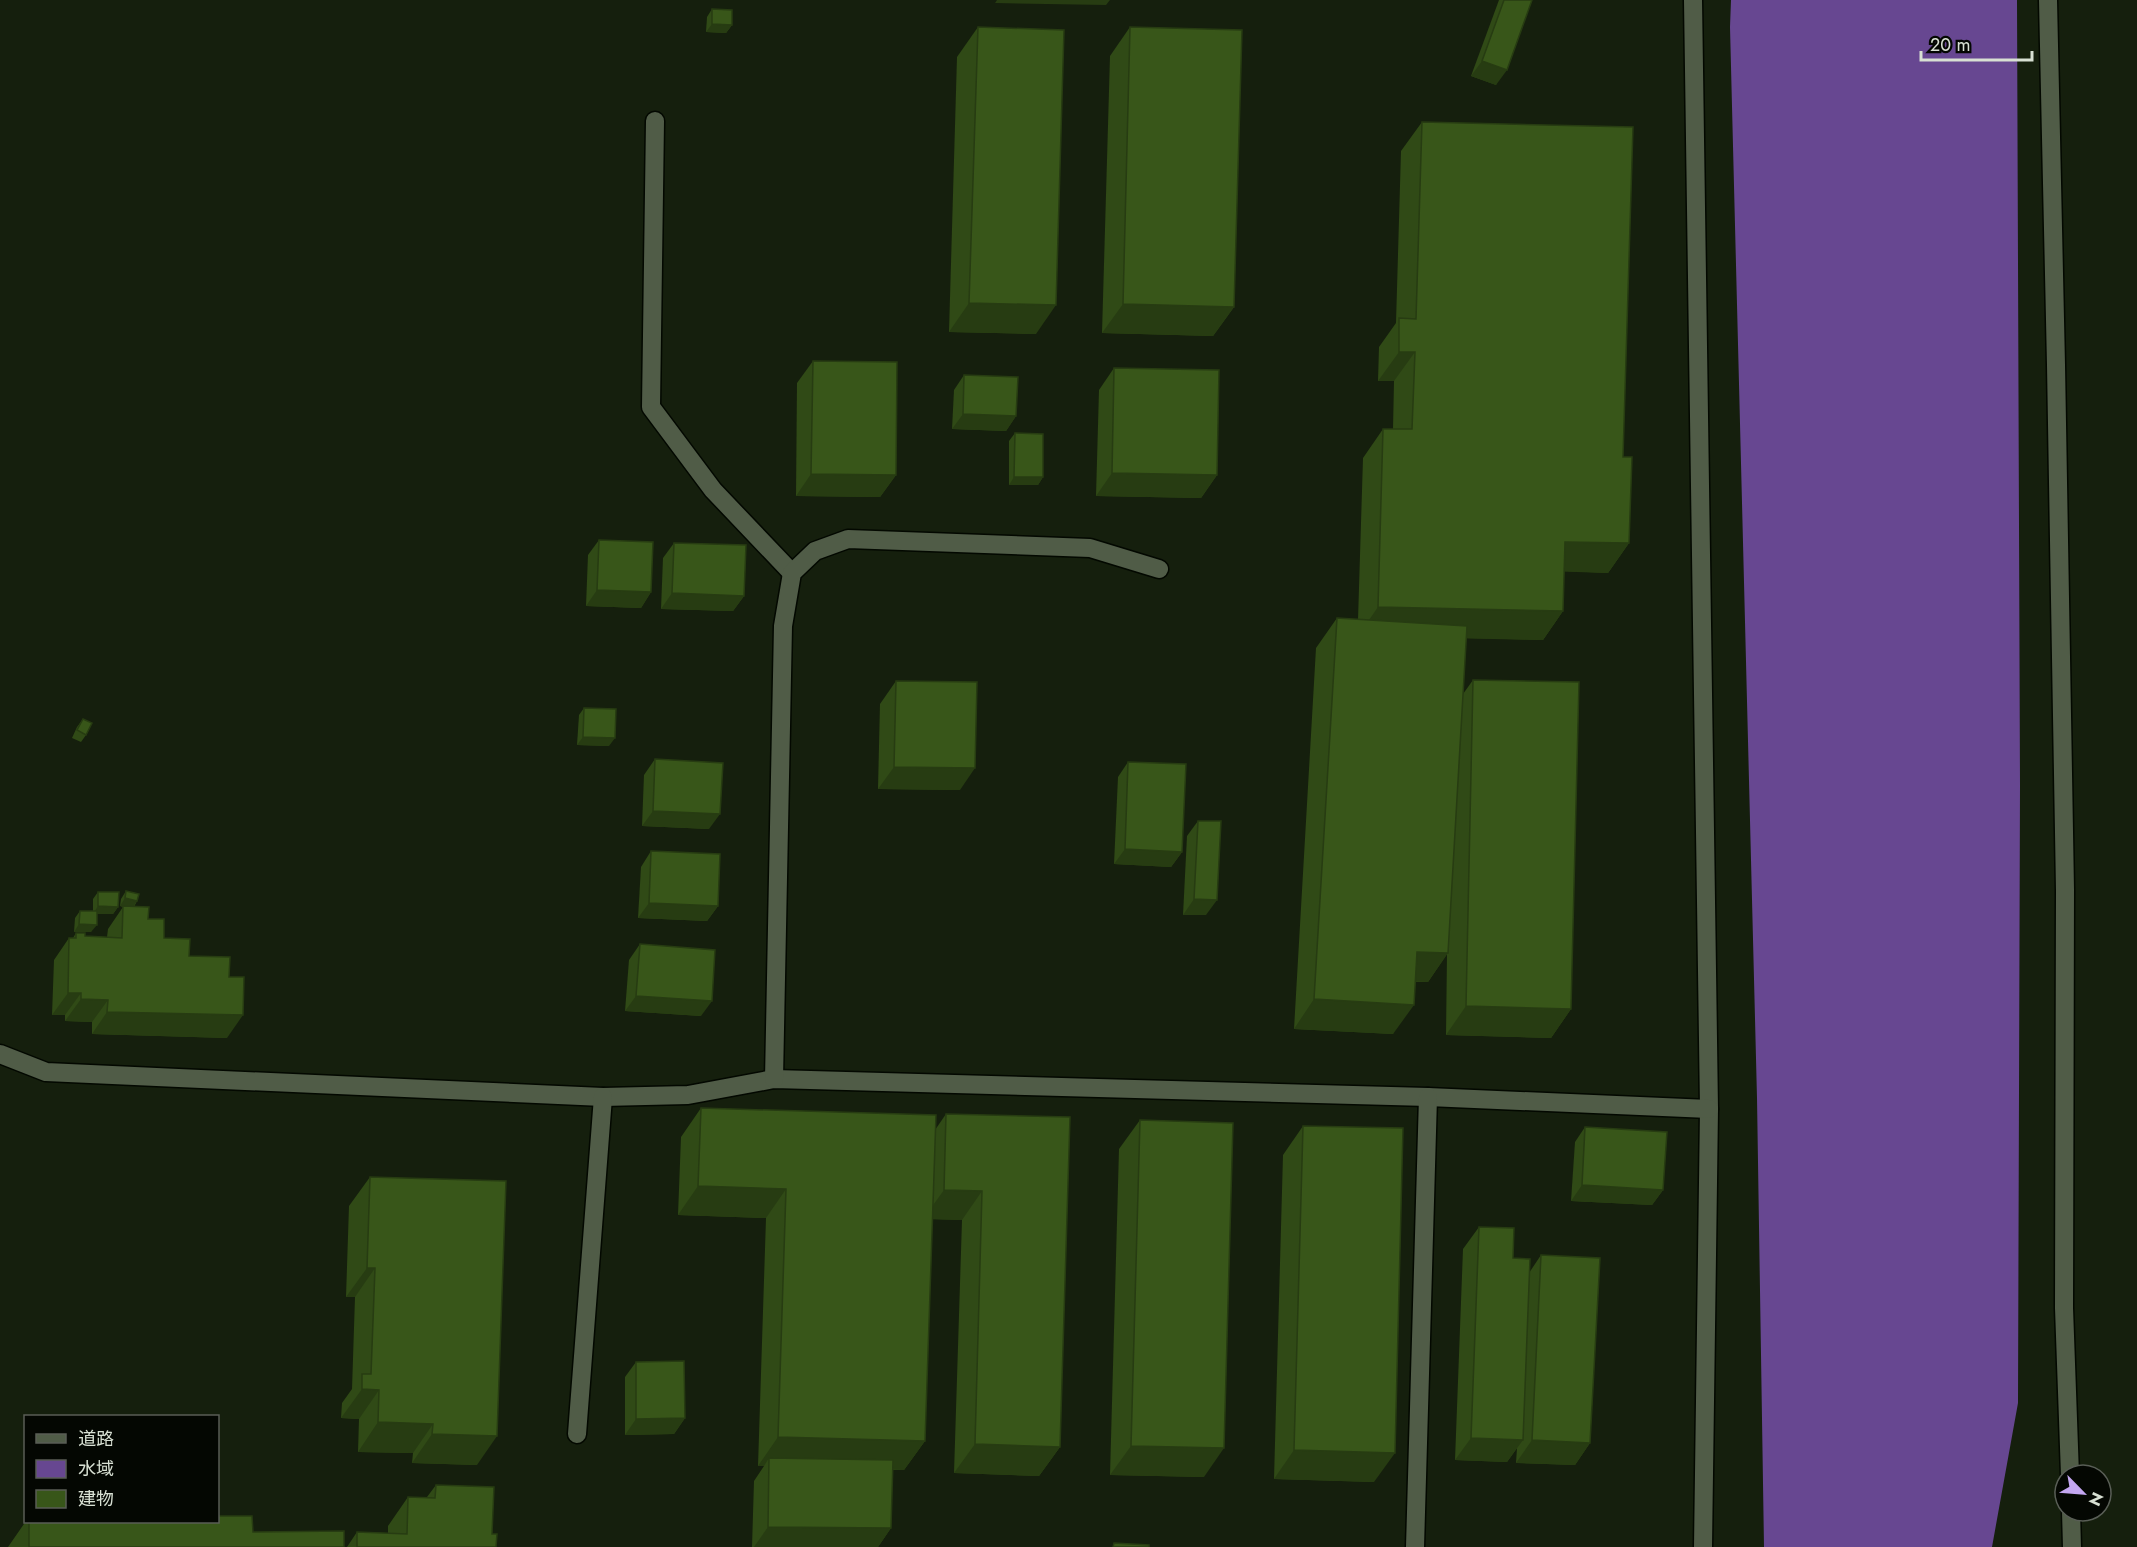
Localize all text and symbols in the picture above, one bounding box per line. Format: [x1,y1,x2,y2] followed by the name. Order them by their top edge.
[1921,24,2032,62] scale bar
[1930,32,1970,58] text: 20 m
[24,1415,219,1523] legend
[78,1426,114,1452] text: 道路
[78,1456,114,1482] text: 水域
[2053,1463,2113,1523] north arrow
[78,1486,114,1512] text: 建物
[2083,1489,2109,1510] text: N

